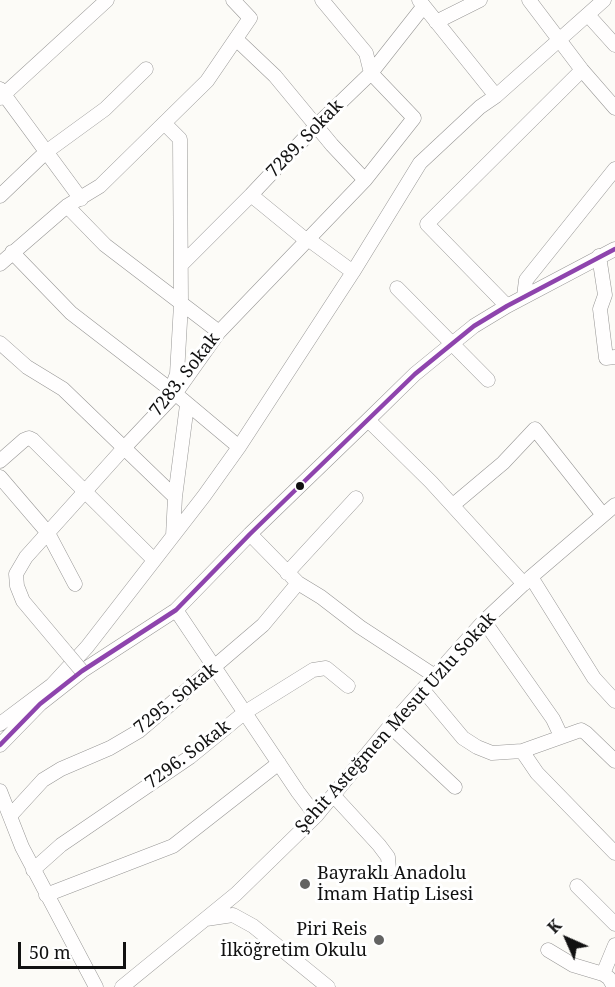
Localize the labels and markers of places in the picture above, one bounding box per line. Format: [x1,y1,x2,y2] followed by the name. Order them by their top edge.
[294,480,306,492] unlabelled marker
[317,863,473,906] place label: Bayraklı Anadolu İmam Hatip Lisesi
[298,877,312,891] marker: Bayraklı Anadolu İmam Hatip Lisesi
[220,919,367,962] place label: Piri Reis İlköğretim Okulu
[372,933,386,947] marker: Piri Reis İlköğretim Okulu

